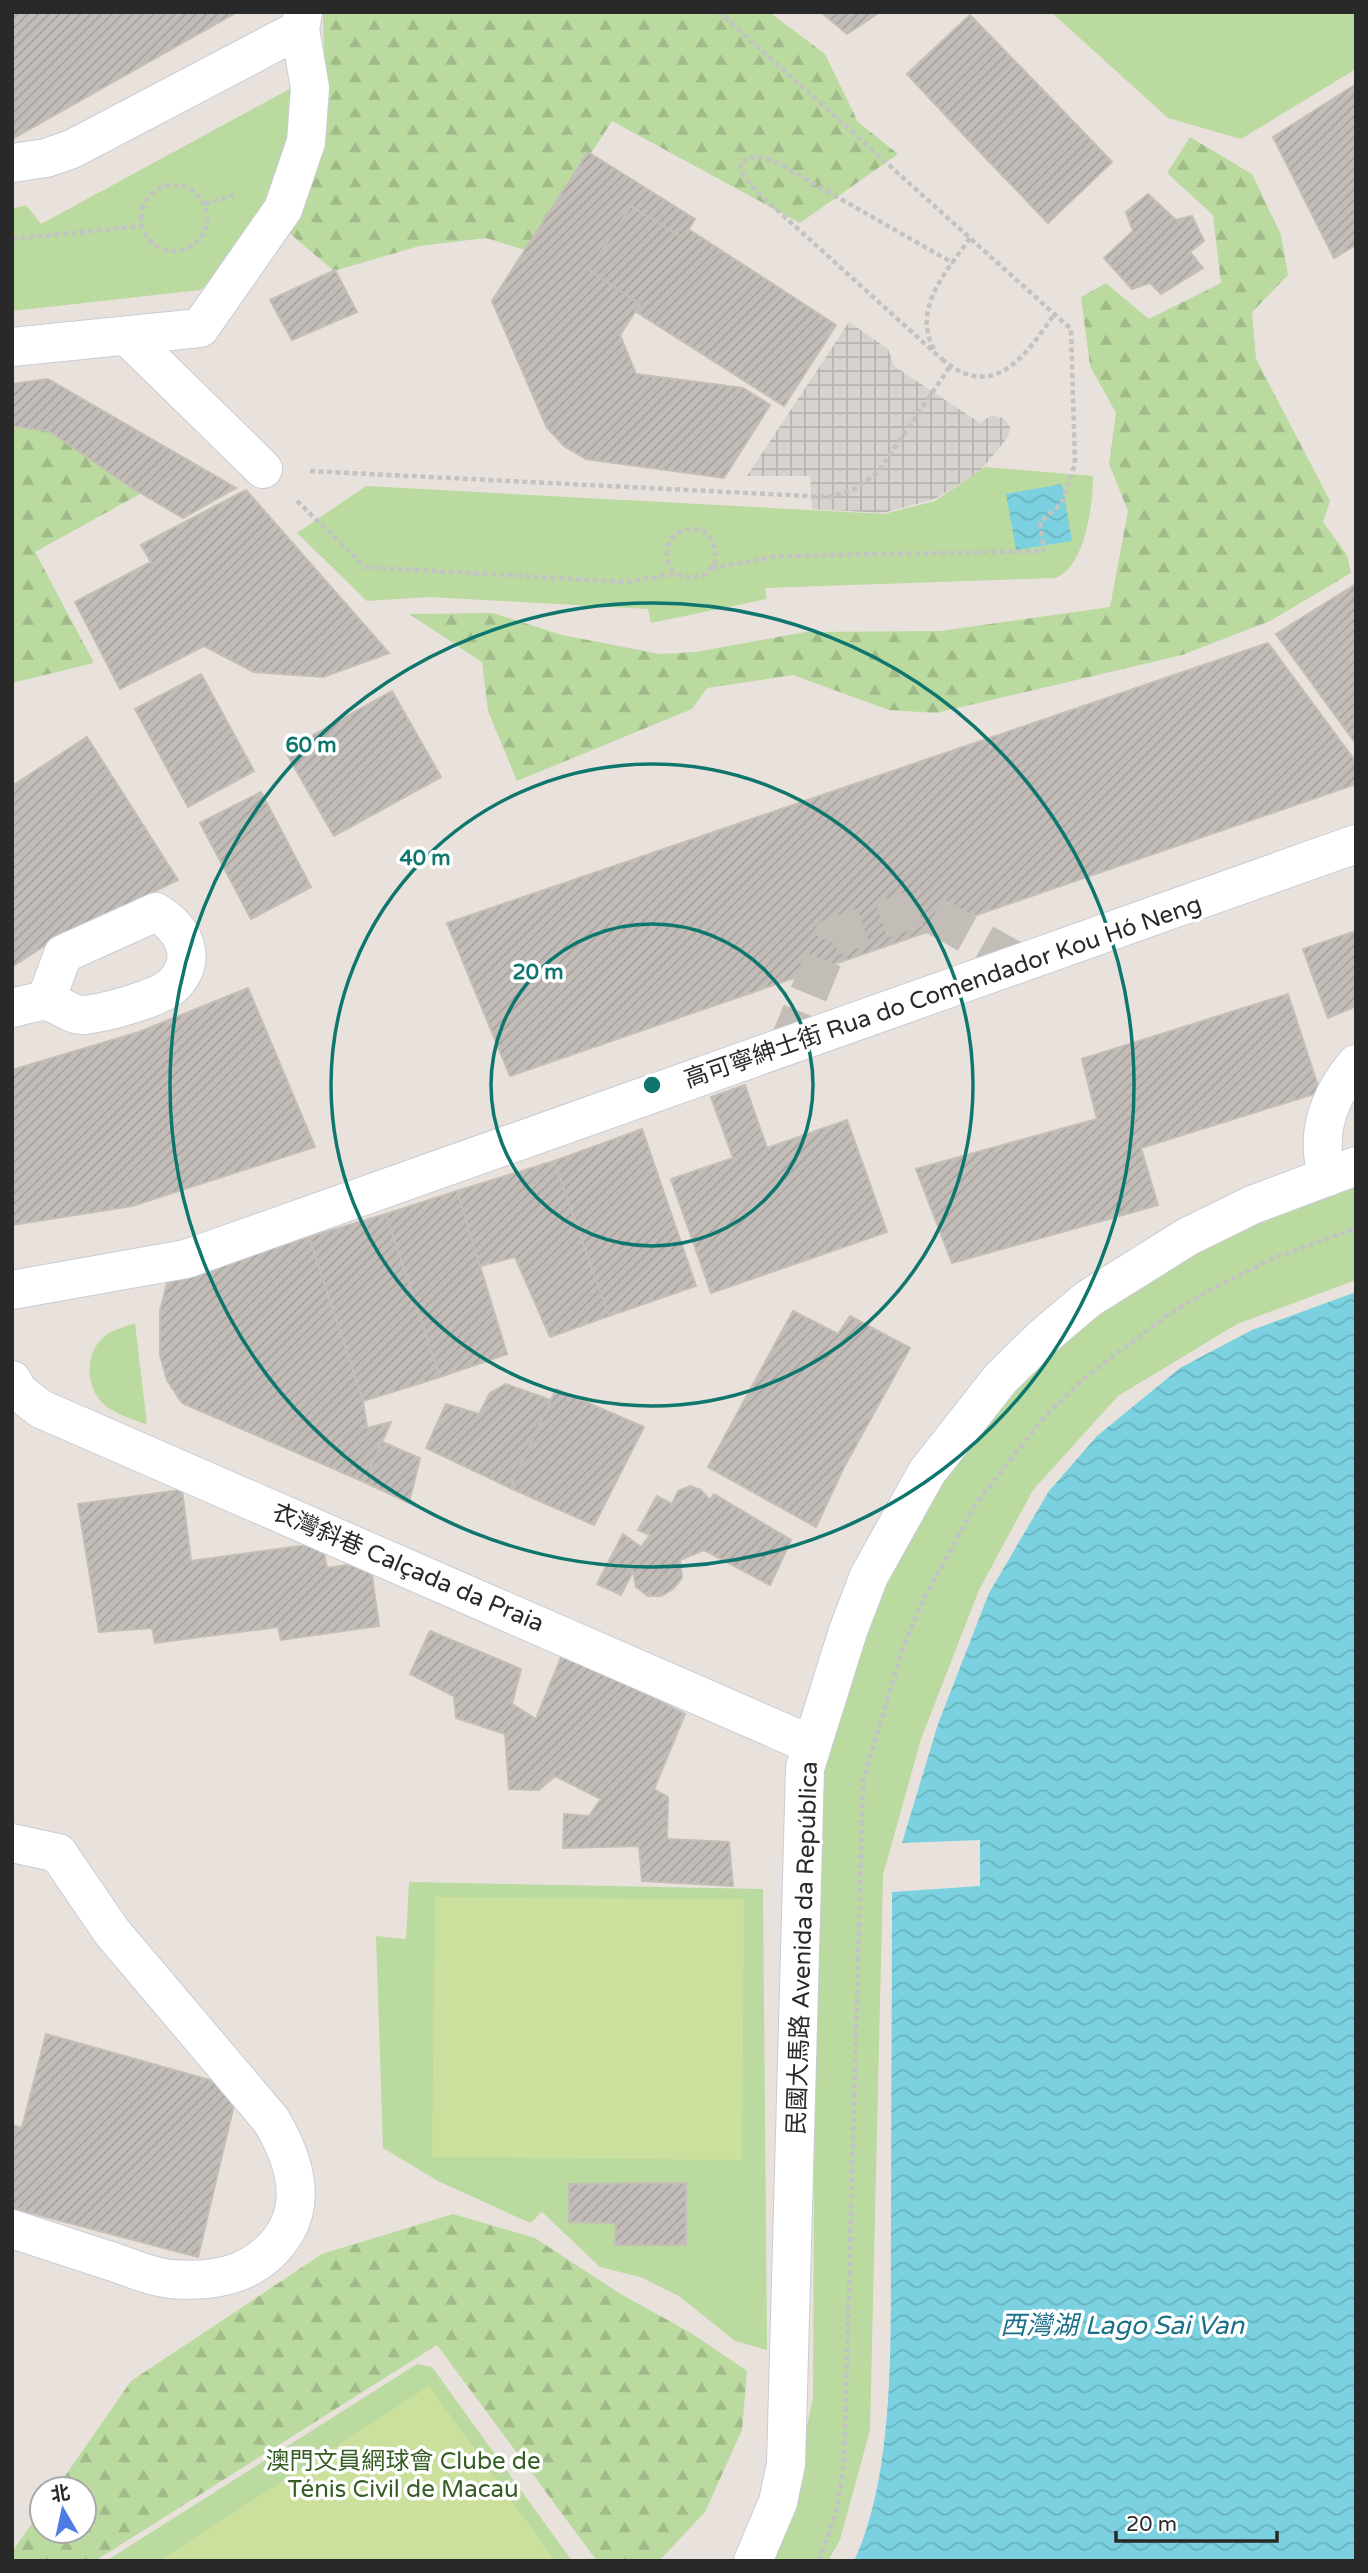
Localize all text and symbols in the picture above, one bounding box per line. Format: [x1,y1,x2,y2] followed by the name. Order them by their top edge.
[285,733,337,758] text: 60 m
[399,846,451,871] text: 40 m
[681,890,1205,1094] street label: 高可寧紳士街 Rua do Comendador Kou Hó Neng
[512,960,564,985] text: 20 m
[640,1073,664,1097] centre of rings
[268,1498,548,1638] street label: 衣灣斜巷 Calçada da Praia
[782,1761,824,2135] street label: 民國大馬路 Avenida da República
[1000,2310,1245,2341] water label: 西灣湖 Lago Sai Van
[265,2447,541,2504] park label: 澳門文員網球會 Clube de Ténis Civil de Macau
[28,2475,98,2545] north arrow
[49,2482,72,2507] text: 北
[1116,2500,1277,2544] scale bar
[1126,2512,1177,2537] text: 20 m

